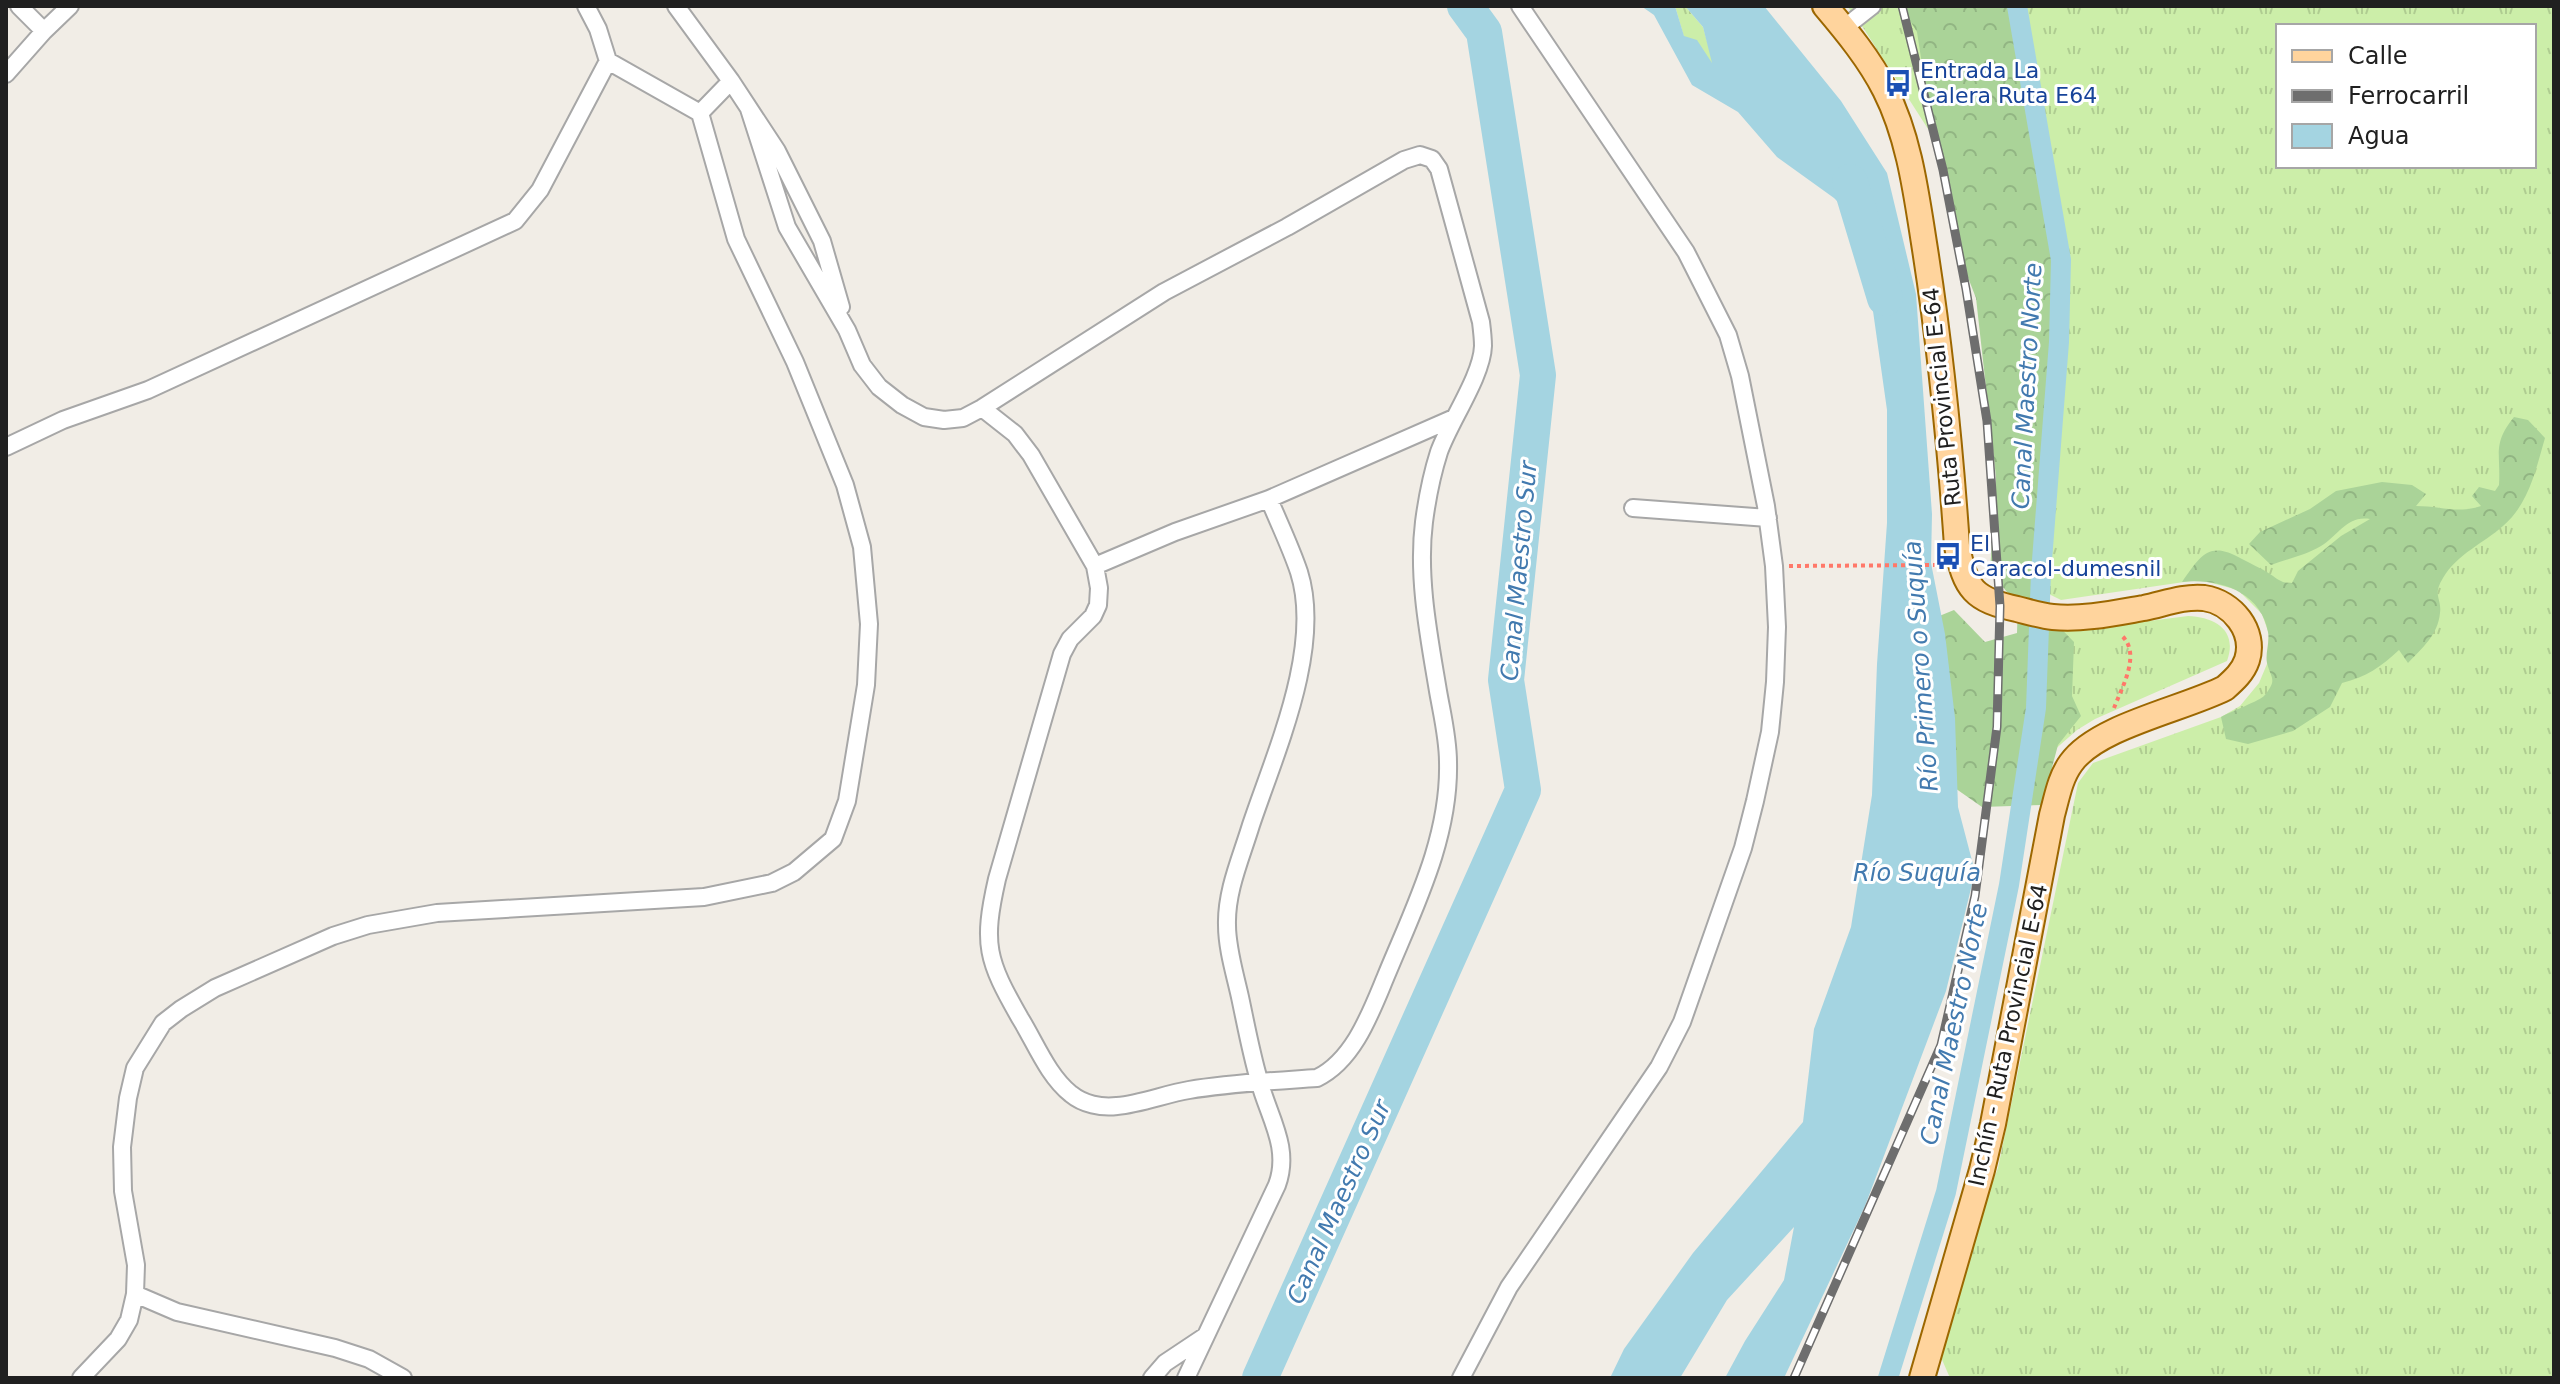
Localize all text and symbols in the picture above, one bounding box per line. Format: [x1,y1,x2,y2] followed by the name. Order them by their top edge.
[2276,24,2536,168] legend
[2348,42,2408,70] text: Calle
[1920,58,2097,108] place label: Entrada La Calera Ruta E64
[1883,68,1913,98] bus stop icon: Entrada La Calera Ruta E64
[2348,82,2469,110] text: Ferrocarril
[2348,122,2410,150] text: Agua
[2007,262,2047,510] water label: Canal Maestro Norte
[1918,286,1966,508] street label: Ruta Provincial E-64
[1495,458,1543,682] water label: Canal Maestro Sur
[1970,531,2161,581] place label: El Caracol-dumesnil
[1898,540,1944,792] water label: Río Primero o Suquía
[1933,541,1963,571] bus stop icon: El Caracol-dumesnil
[1853,859,1981,887] water label: Río Suquía
[1964,882,2052,1188] street label: Inchín - Ruta Provincial E-64
[1915,900,1993,1148] water label: Canal Maestro Norte
[1281,1094,1397,1308] water label: Canal Maestro Sur

